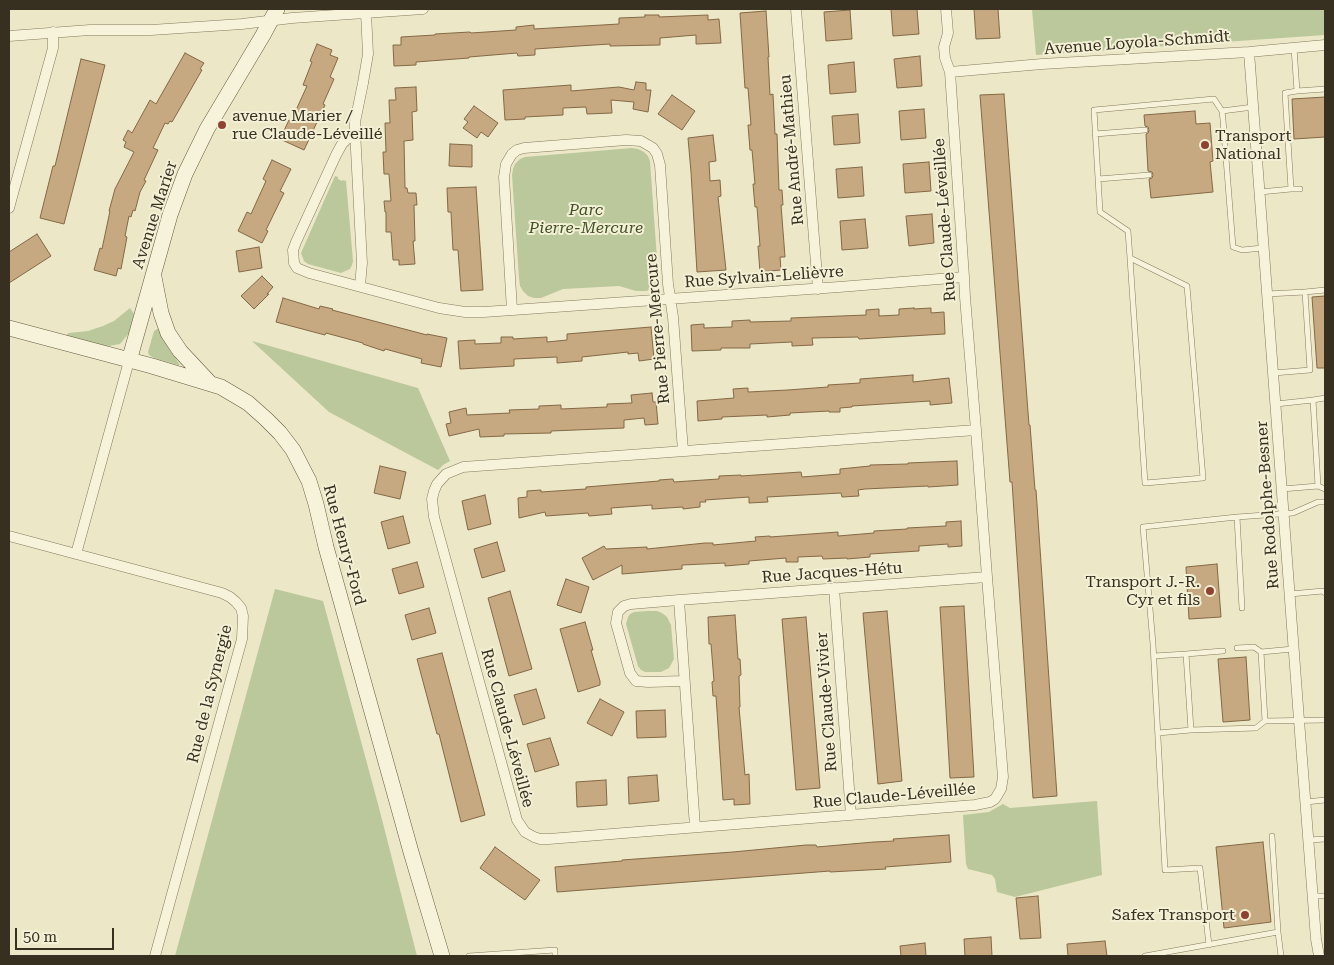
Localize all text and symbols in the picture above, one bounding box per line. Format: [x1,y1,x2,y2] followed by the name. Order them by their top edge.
[1044,27,1230,59] street label: Avenue Loyola-Schmidt
[776,74,808,226] street label: Rue André-Mathieu
[232,106,383,144] place label: avenue Marier / rue Claude-Léveillé
[216,119,228,131] marker: avenue Marier / rue Claude-Léveillé
[1215,126,1292,164] place label: Transport National
[930,138,960,302] street label: Rue Claude-Léveillée
[1199,139,1211,151] marker: Transport National
[129,159,181,271] street label: Avenue Marier
[529,200,643,238] park label: Parc Pierre-Mercure
[642,253,674,405] street label: Rue Pierre-Mercure
[684,262,844,292] street label: Rue Sylvain-Lelièvre
[1253,420,1283,590] street label: Rue Rodolphe-Besner
[319,482,369,608] street label: Rue Henry-Ford
[761,558,903,588] street label: Rue Jacques-Hétu
[1085,572,1200,610] place label: Transport J.-R. Cyr et fils
[1204,585,1216,597] marker: Transport J.-R. Cyr et fils
[184,623,236,765] street label: Rue de la Synergie
[813,631,841,773] street label: Rue Claude-Vivier
[477,646,537,810] street label: Rue Claude-Léveillée
[812,779,976,813] street label: Rue Claude-Léveillée
[1112,905,1235,925] place label: Safex Transport
[1239,909,1251,921] marker: Safex Transport
[18,918,116,950] scale bar
[23,928,57,946] text: 50 m

